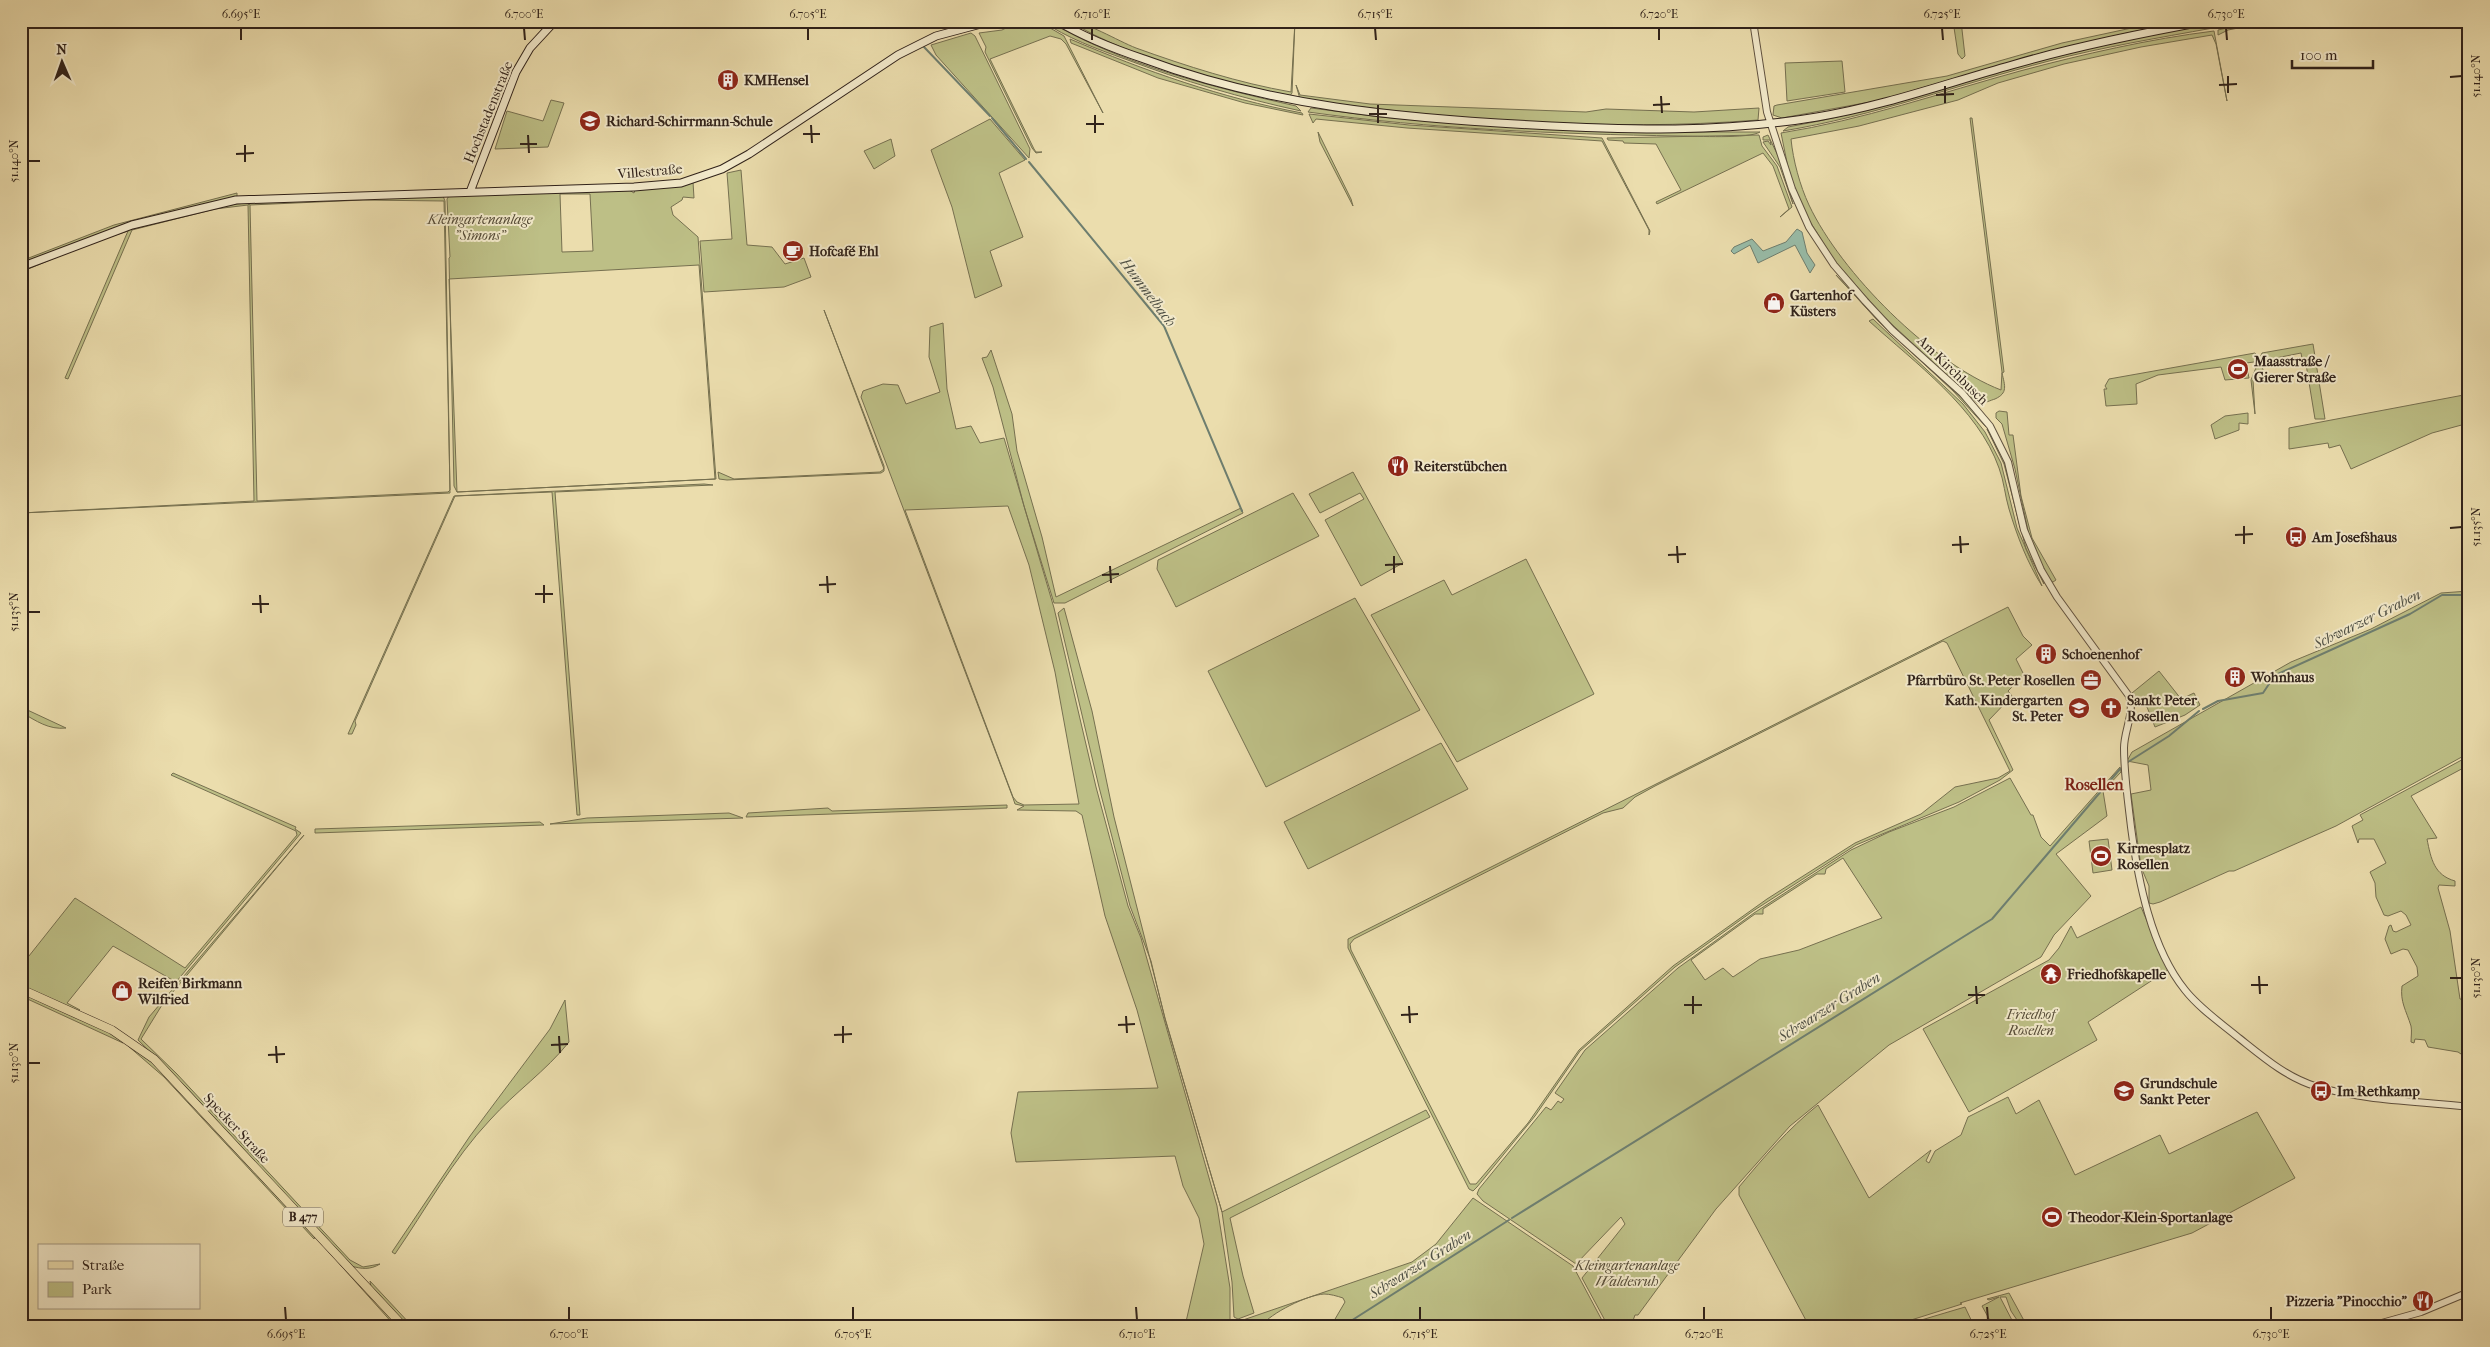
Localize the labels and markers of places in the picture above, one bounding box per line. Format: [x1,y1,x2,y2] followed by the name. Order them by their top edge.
[716,68,740,92] building icon: KMHensel
[744,72,809,89] place label: KMHensel
[578,109,602,133] school or university icon: Richard-Schirrmann-Schule
[606,113,773,130] place label: Richard-Schirrmann-Schule
[781,239,805,263] cafe icon: Hofcafé Ehl
[809,243,879,260] place label: Hofcafé Ehl
[1790,287,1855,320] place label: Gartenhof Küsters
[1762,291,1786,315] shop icon: Gartenhof Küsters
[2253,353,2336,386] place label: Maasstraße / Gierer Straße
[2226,357,2250,381] sports icon: Maasstraße / Gierer Straße
[1386,454,1410,478] restaurant icon: Reiterstübchen
[1414,458,1508,475] place label: Reiterstübchen
[2284,525,2308,549] bus stop icon: Am Josefshaus
[2311,529,2398,546] place label: Am Josefshaus
[2034,642,2058,666] building icon: Schoenenhof
[2062,646,2143,663] place label: Schoenenhof
[2223,665,2247,689] building icon: Wohnhaus
[2079,668,2103,692] office icon: Pfarrbüro St. Peter Rosellen
[2250,669,2315,686] place label: Wohnhaus
[1907,672,2076,689] place label: Pfarrbüro St. Peter Rosellen
[1945,692,2064,725] place label: Kath. Kindergarten St. Peter
[2127,692,2198,725] place label: Sankt Peter Rosellen
[2067,696,2091,720] school or university icon: Kath. Kindergarten St. Peter
[2099,696,2123,720] church icon: Sankt Peter Rosellen
[2117,840,2191,873] place label: Kirmesplatz Rosellen
[2089,844,2113,868] sports icon: Kirmesplatz Rosellen
[2039,962,2063,986] temple icon: Friedhofskapelle
[2066,966,2166,983] place label: Friedhofskapelle
[137,975,243,1008] place label: Reifen Birkmann Wilfried
[110,979,134,1003] shop icon: Reifen Birkmann Wilfried
[2140,1075,2217,1108] place label: Grundschule Sankt Peter
[2112,1079,2136,1103] school or university icon: Grundschule Sankt Peter
[2309,1079,2333,1103] bus stop icon: Im Rethkamp
[2337,1083,2420,1100] place label: Im Rethkamp
[2040,1205,2064,1229] sports icon: Theodor-Klein-Sportanlage
[2067,1209,2233,1226] place label: Theodor-Klein-Sportanlage
[2411,1289,2435,1313] restaurant icon: Pizzeria "Pinocchio"
[2286,1293,2408,1310] place label: Pizzeria "Pinocchio"

